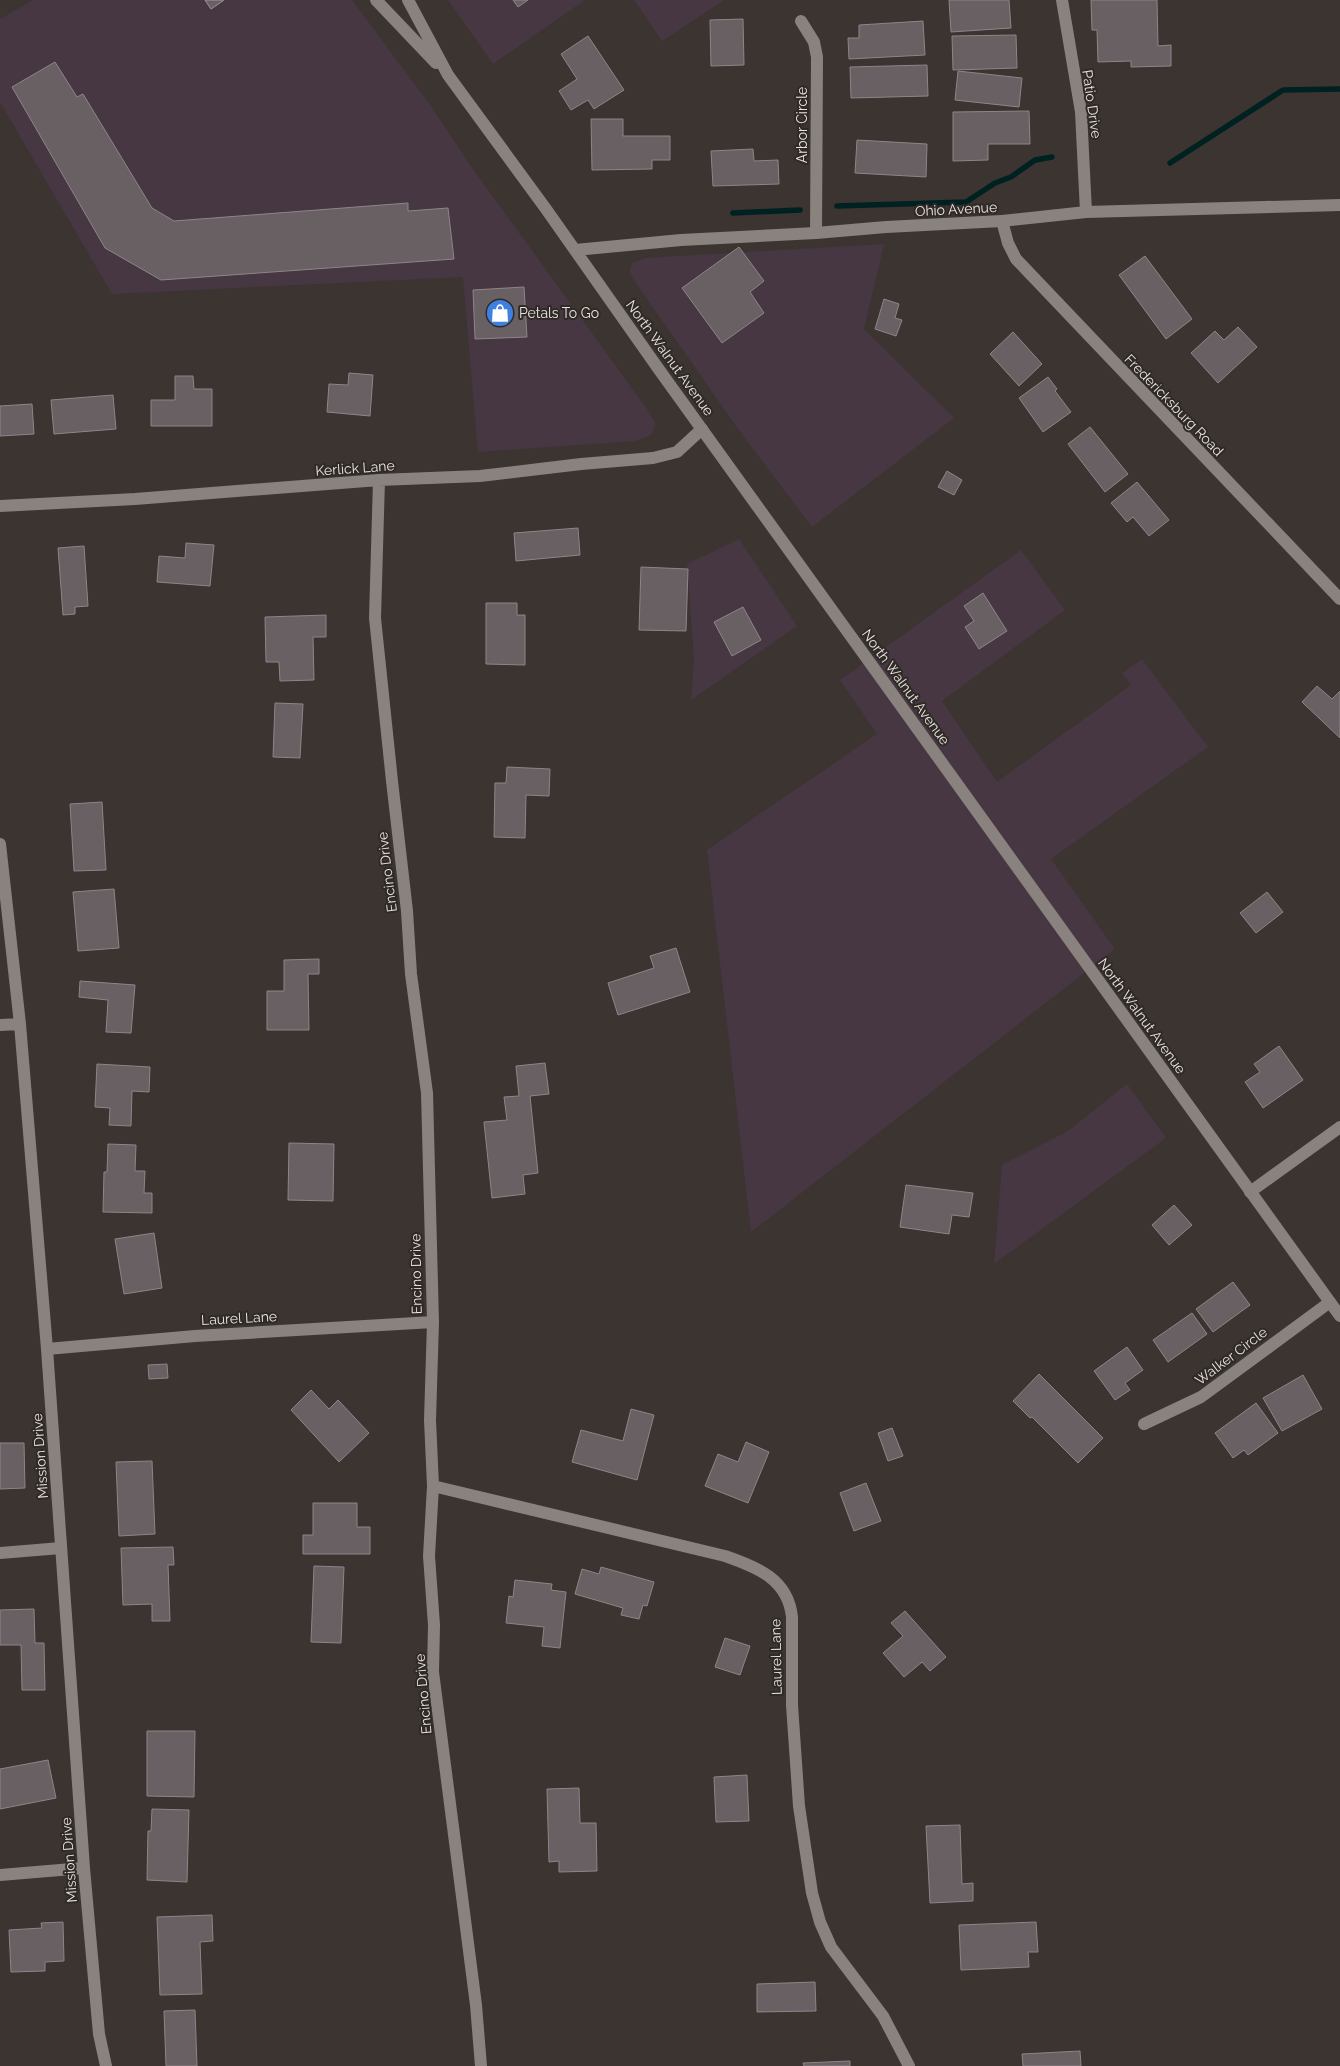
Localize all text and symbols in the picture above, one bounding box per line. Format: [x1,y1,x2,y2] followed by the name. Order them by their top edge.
[1079,69,1105,139] street label: Patio Drive
[794,87,810,163] street label: Arbor Circle
[914,199,998,219] street label: Ohio Avenue
[623,297,717,419] street label: North Walnut Avenue
[485,298,515,328] shop icon: Petals To Go
[519,305,599,321] place label: Petals To Go
[1121,351,1227,459] street label: Fredericksburg Road
[315,457,395,479] street label: Kerlick Lane
[859,626,953,748] street label: North Walnut Avenue
[374,831,400,913] street label: Encino Drive
[1095,955,1189,1077] street label: North Walnut Avenue
[407,1233,425,1315] street label: Encino Drive
[201,1308,277,1328] street label: Laurel Lane
[1192,1324,1270,1388] street label: Walker Circle
[29,1413,51,1499] street label: Mission Drive
[767,1619,785,1695] street label: Laurel Lane
[412,1653,434,1735] street label: Encino Drive
[58,1817,80,1903] street label: Mission Drive

